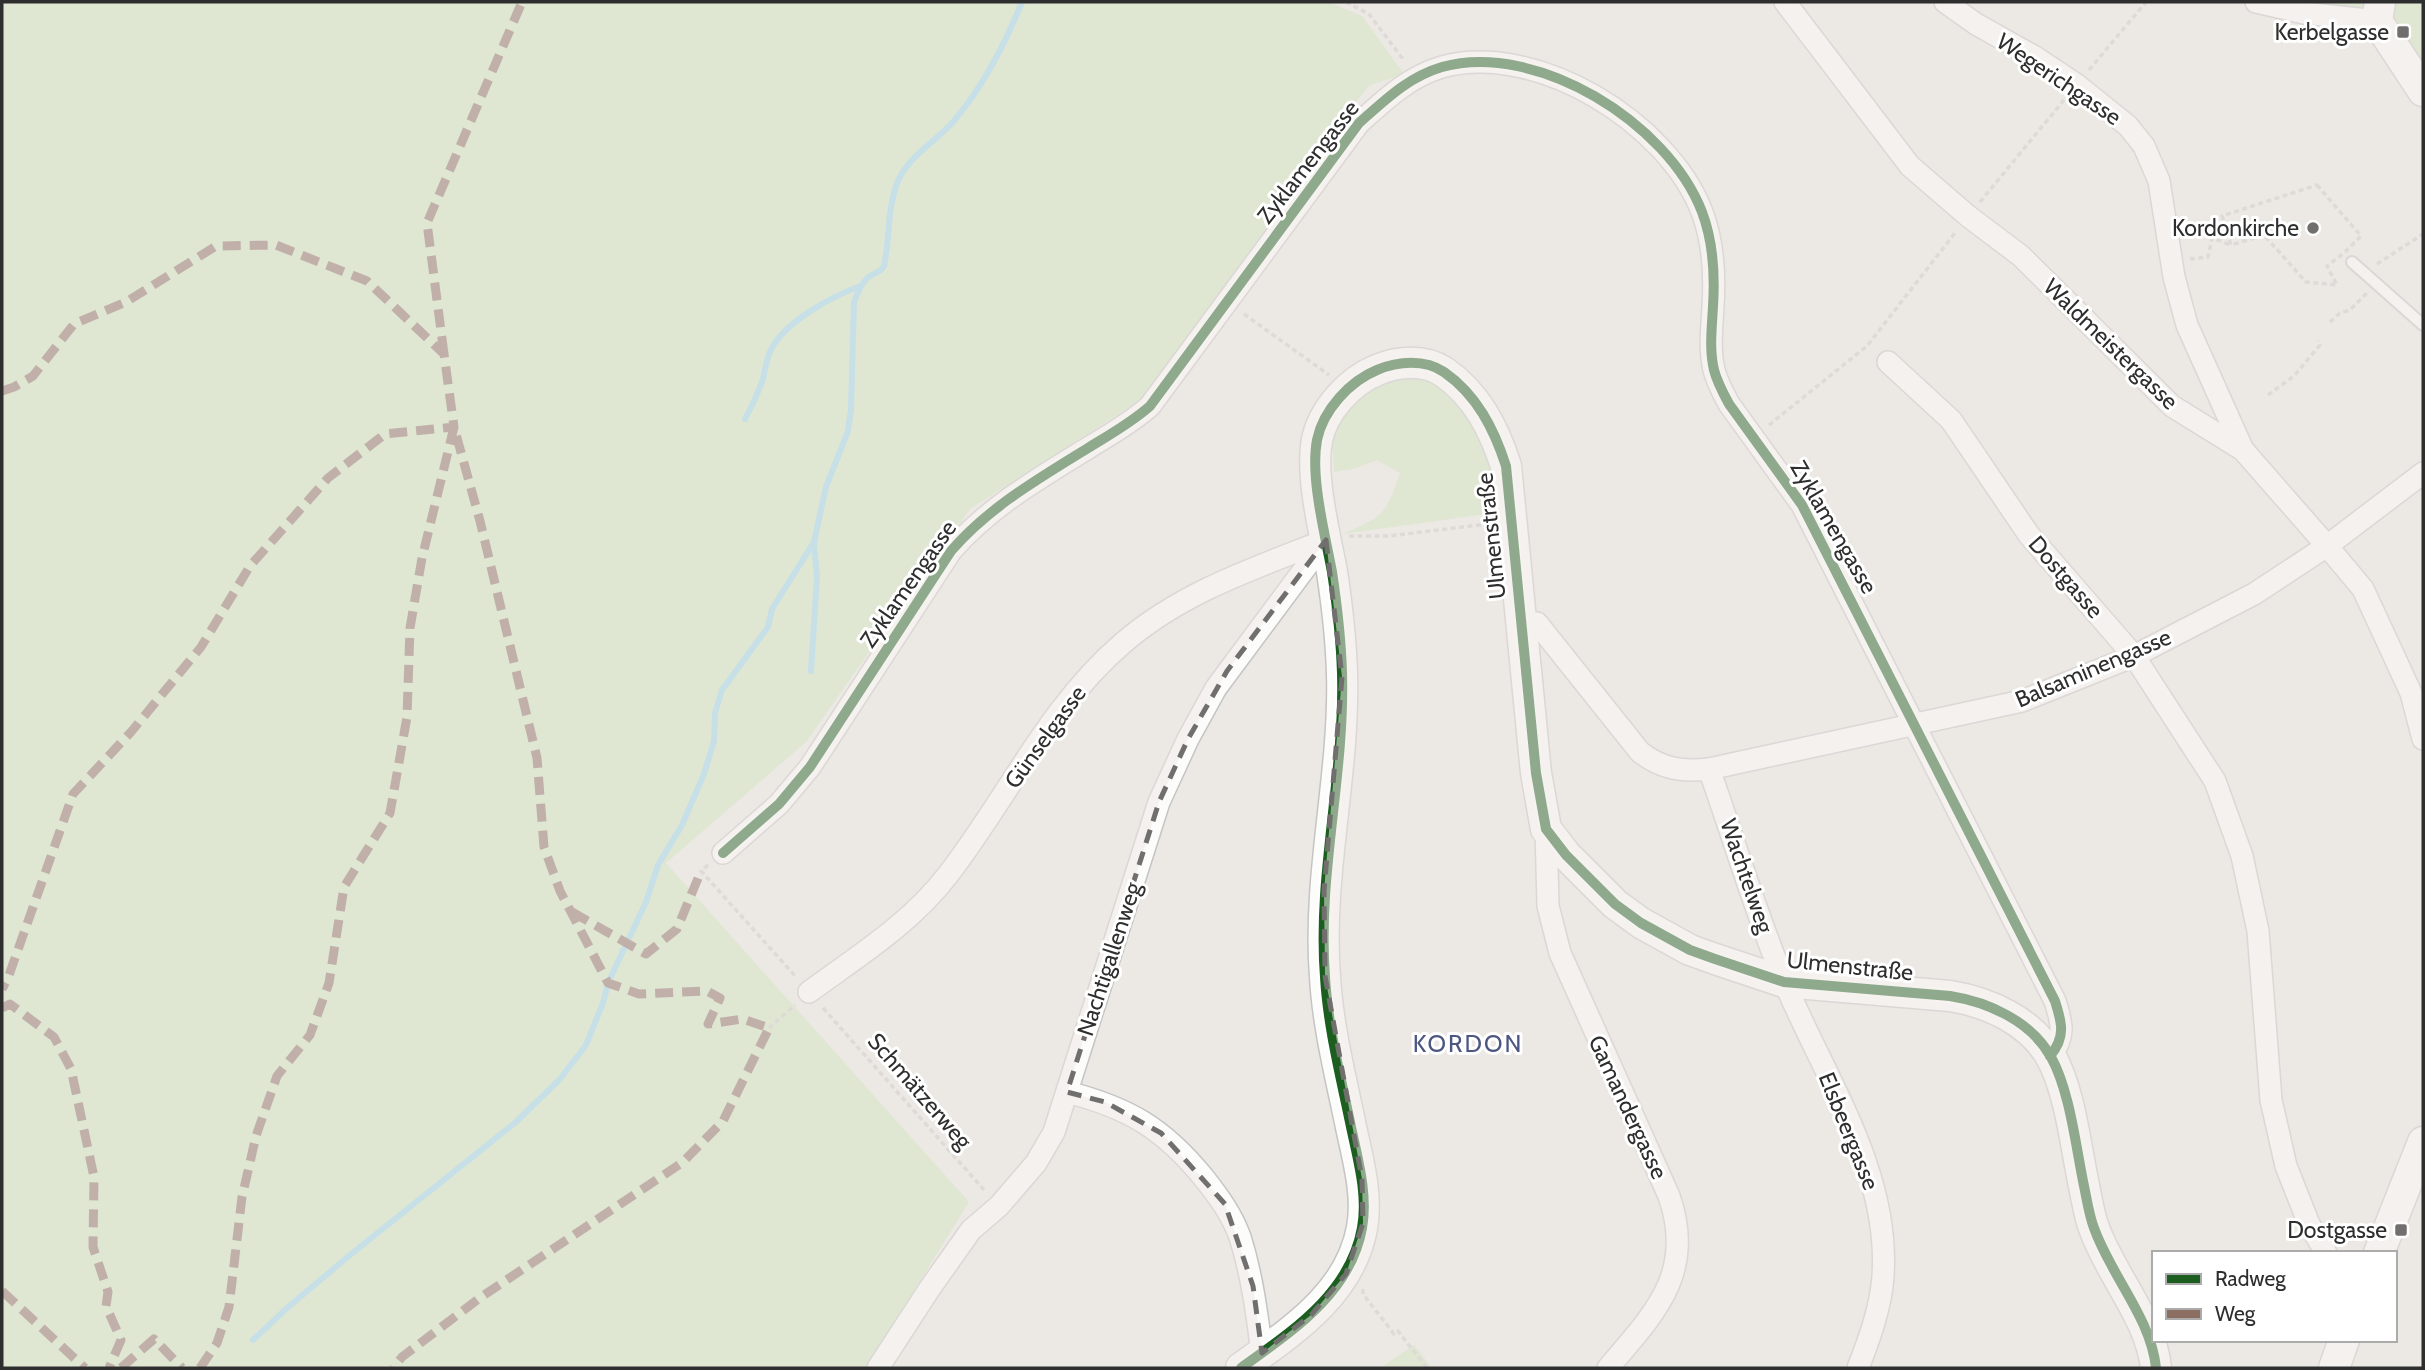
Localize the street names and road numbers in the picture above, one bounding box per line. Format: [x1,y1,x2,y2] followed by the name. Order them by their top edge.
[1991,27,2127,131] street label: Wegerichgasse
[1251,95,1365,229] street label: Zyklamengasse
[2038,273,2184,415] street label: Waldmeistergasse
[1785,456,1883,599] street label: Zyklamengasse
[1470,471,1512,601] street label: Ulmenstraße
[854,515,962,653] street label: Zyklamengasse
[2023,530,2109,624] street label: Dostgasse
[2011,622,2175,713] street label: Balsaminengasse
[998,680,1092,794] street label: Günselgasse
[1714,815,1780,937] street label: Wachtelweg
[1071,878,1147,1039] street label: Nachtigallenweg
[1785,945,1915,987] street label: Ulmenstraße
[862,1027,978,1155] street label: Schmätzerweg
[1582,1031,1674,1184] street label: Gamandergasse
[1813,1068,1885,1194] street label: Elsbeergasse

